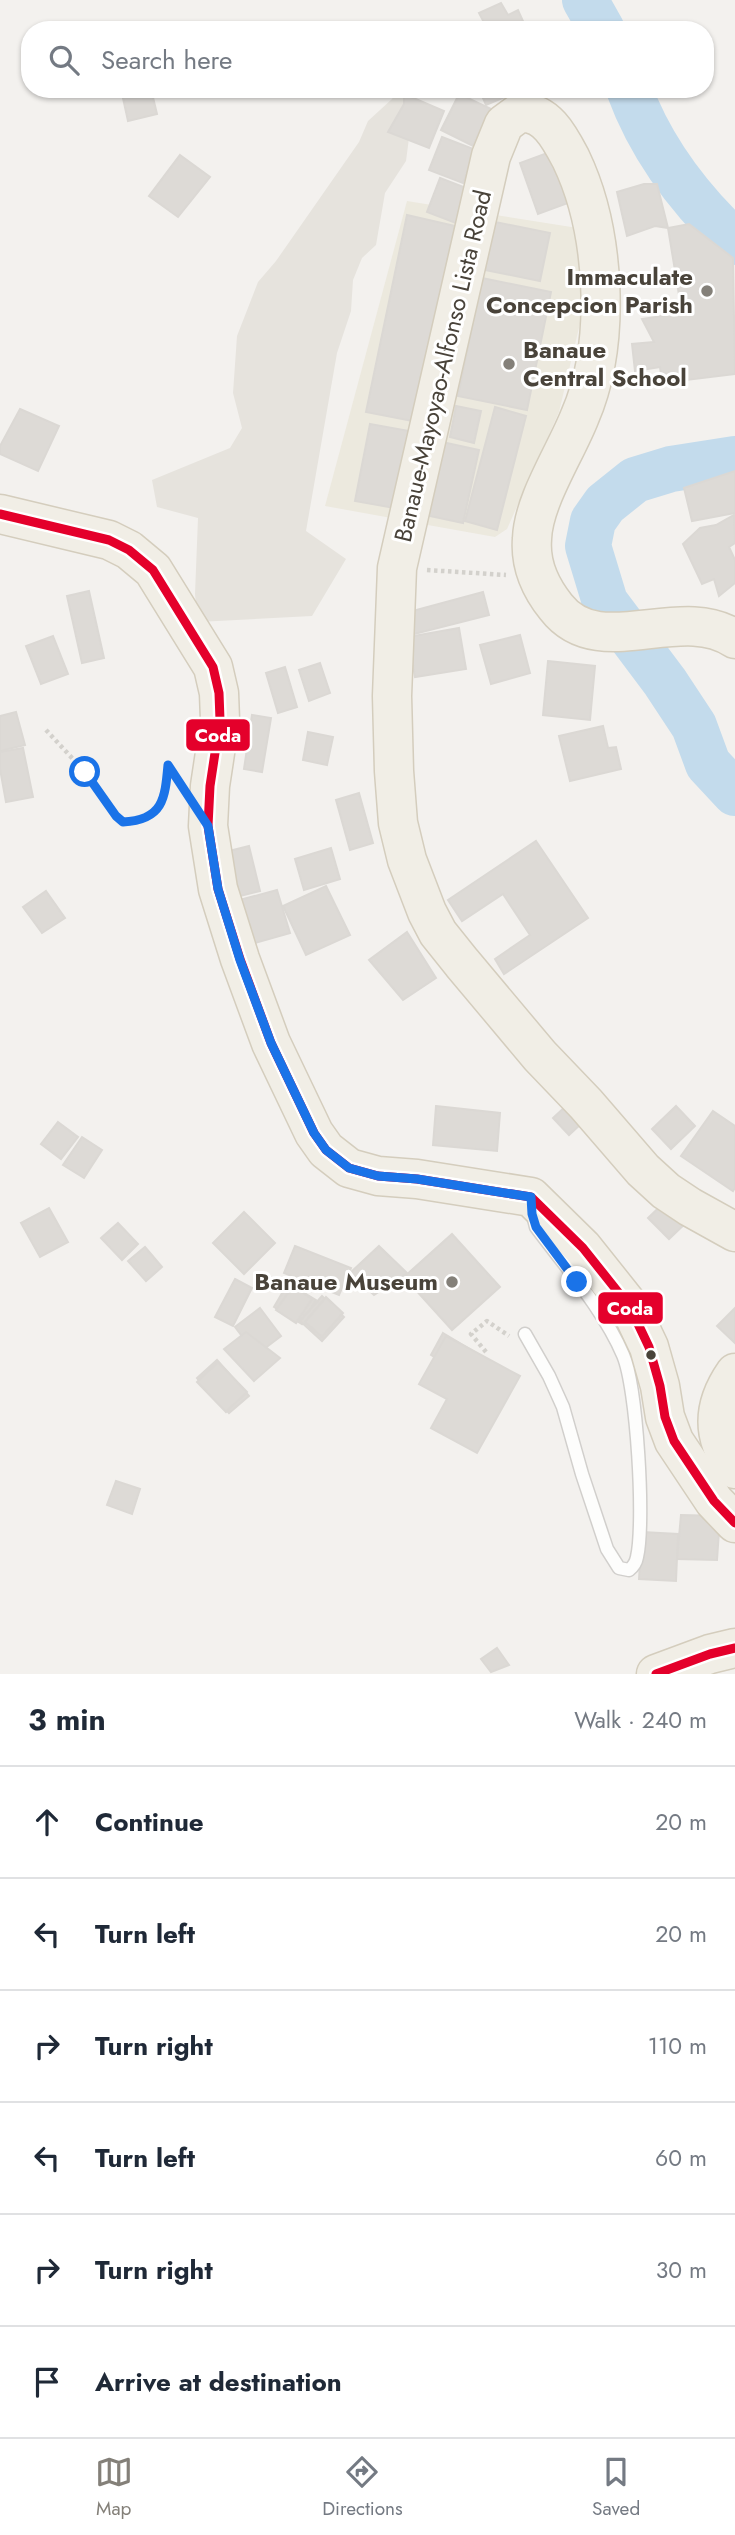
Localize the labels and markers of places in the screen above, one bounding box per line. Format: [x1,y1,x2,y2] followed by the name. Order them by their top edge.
[486,259,693,322] place label: Immaculate Concepcion Parish
[699,283,715,299] marker: Immaculate Concepcion Parish
[523,332,687,395] place label: Banaue Central School
[501,356,517,372] marker: Banaue Central School
[254,1264,438,1299] place label: Banaue Museum
[444,1274,460,1290] marker: Banaue Museum
[644,1348,658,1362] unlabelled marker

